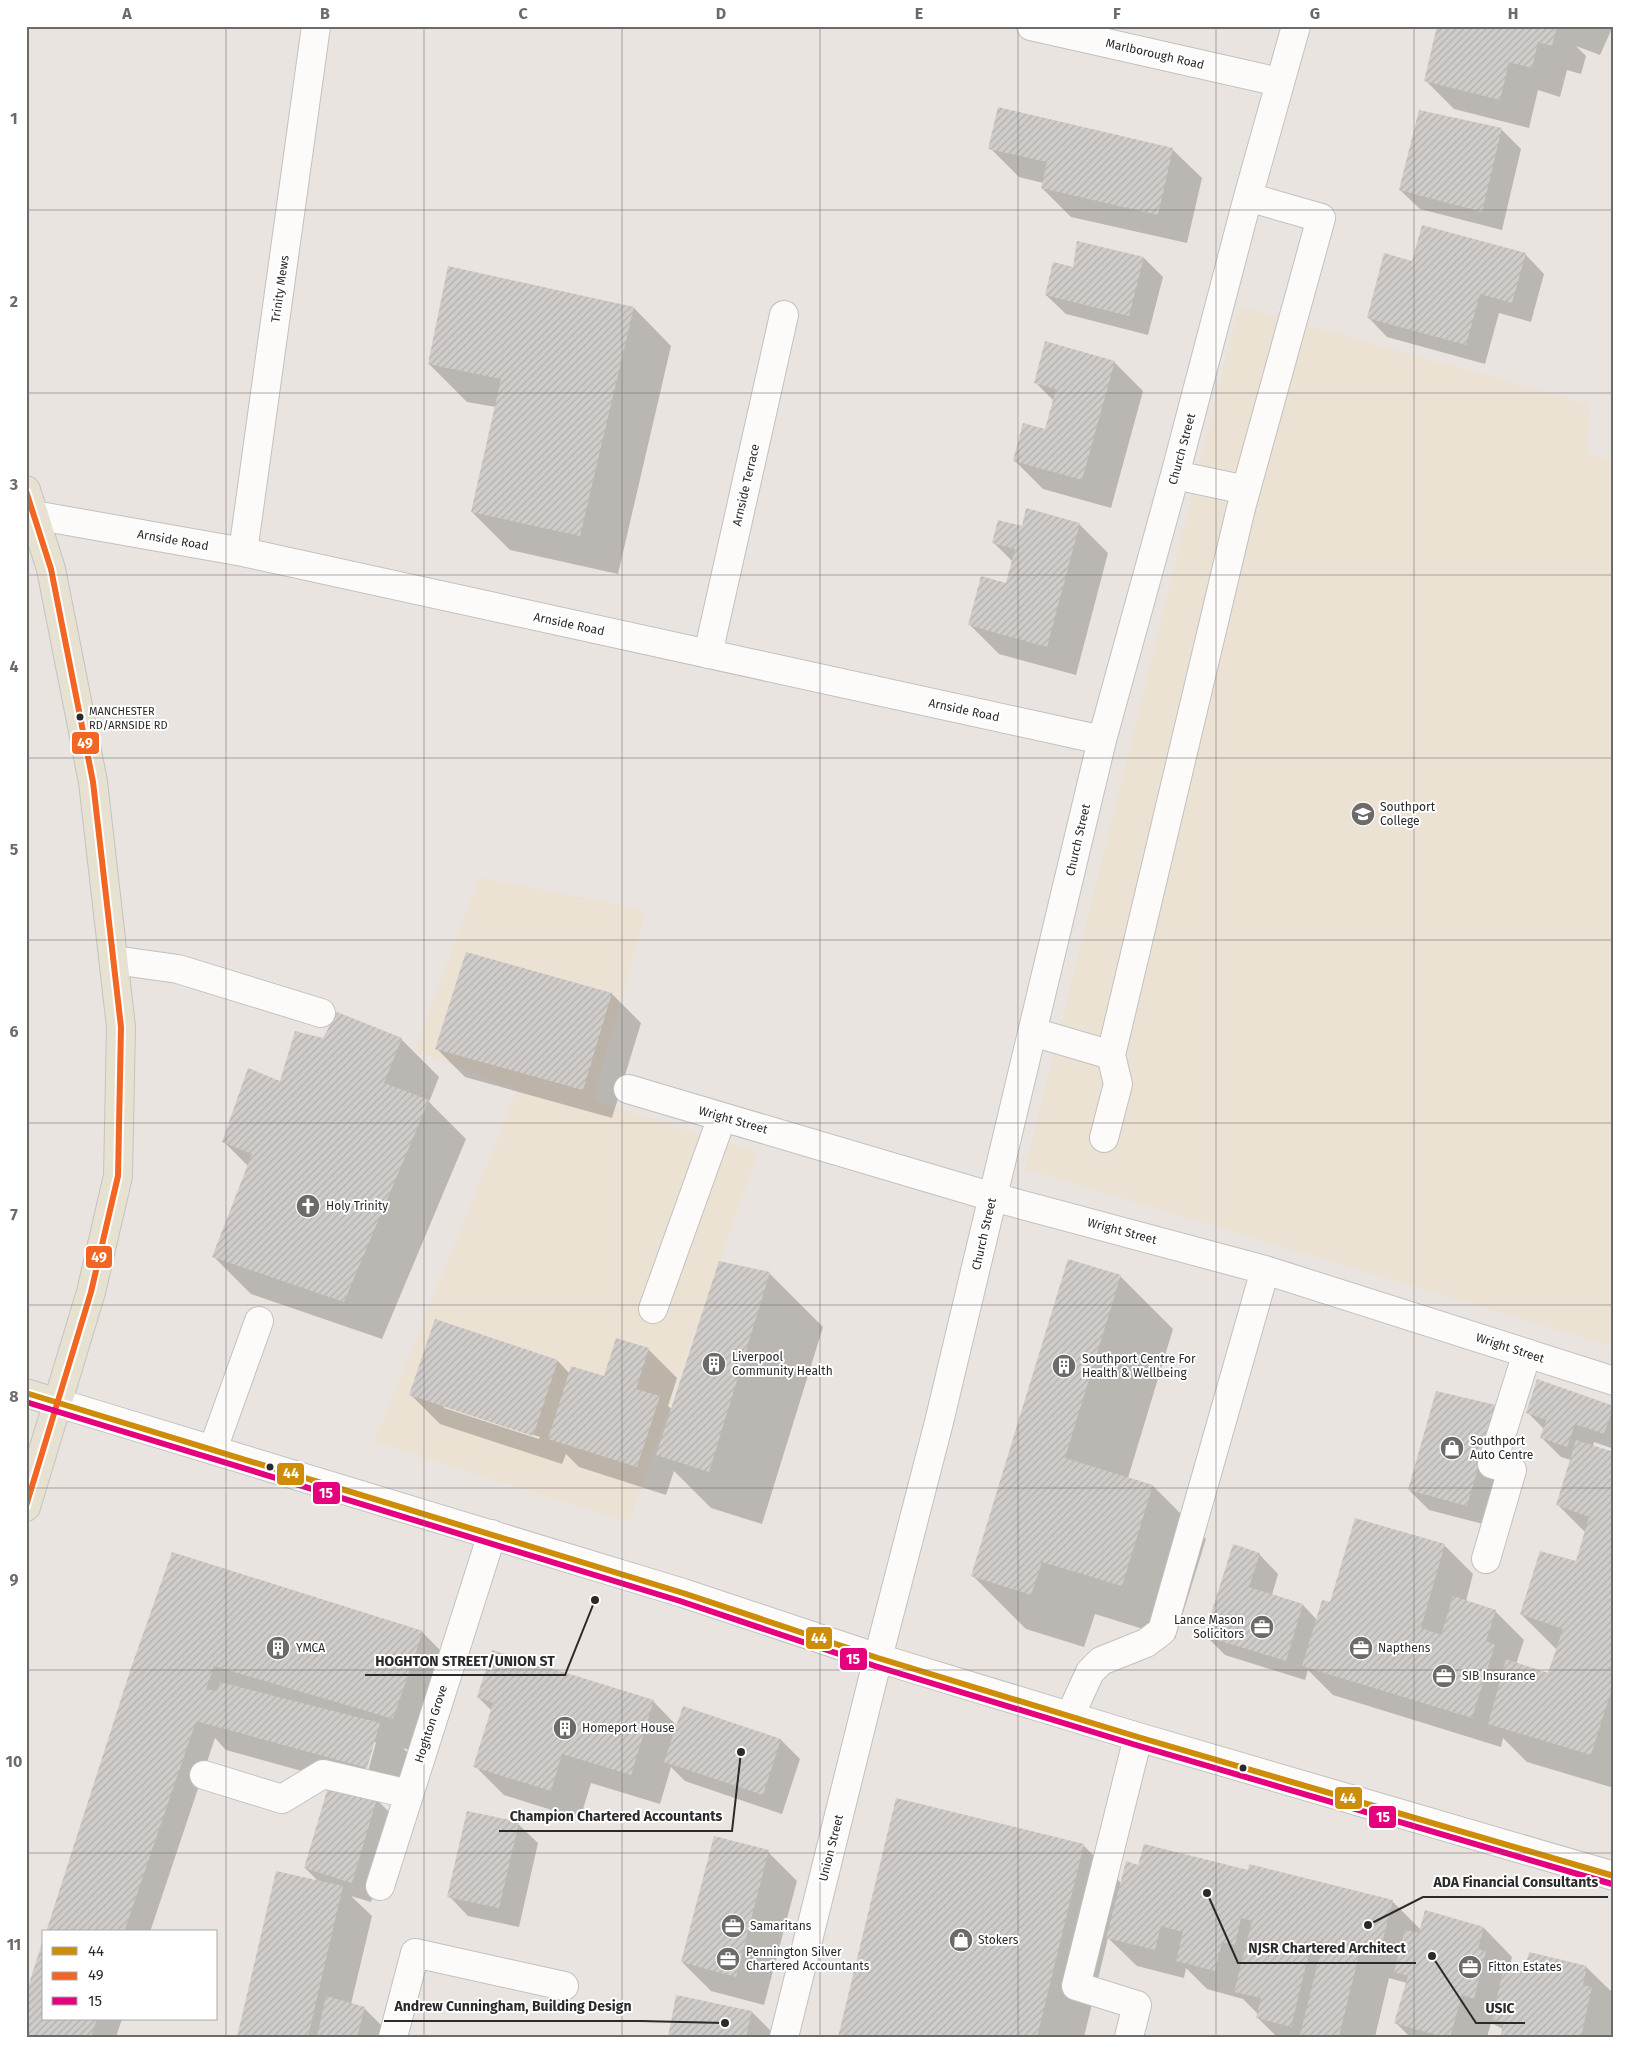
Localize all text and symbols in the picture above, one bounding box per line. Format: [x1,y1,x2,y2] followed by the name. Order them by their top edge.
[121,4,132,23] text: A
[320,4,330,23] text: B
[518,4,528,23] text: C
[716,4,726,23] text: D
[915,4,923,23] text: E
[1113,4,1121,23] text: F
[1310,4,1320,23] text: G
[1508,4,1518,23] text: H
[1104,36,1206,72] street label: Marlborough Road
[10,109,18,128] text: 1
[268,254,292,324] street label: Trinity Mews
[10,292,18,311] text: 2
[1166,411,1198,486] street label: Church Street
[730,443,762,527] street label: Arnside Terrace
[9,475,18,494] text: 3
[136,527,210,553] street label: Arnside Road
[532,610,606,638] street label: Arnside Road
[9,657,19,676] text: 4
[927,696,1001,724] street label: Arnside Road
[89,705,167,732] place label: MANCHESTER RD/ARNSIDE RD
[75,712,85,722] marker: MANCHESTER RD/ARNSIDE RD
[71,731,100,755] line badge: 49
[77,735,93,752] text: 49
[1380,800,1436,828] place label: Southport College
[1350,801,1376,827] school or university icon: Southport College
[1063,802,1093,877] street label: Church Street
[10,840,19,859] text: 5
[9,1022,19,1041] text: 6
[697,1103,770,1137] street label: Wright Street
[295,1193,321,1219] church icon: Holy Trinity
[969,1196,999,1271] street label: Church Street
[326,1199,388,1213] place label: Holy Trinity
[10,1205,18,1224] text: 7
[1086,1215,1159,1247] street label: Wright Street
[85,1245,113,1269] line badge: 49
[91,1249,107,1266] text: 49
[1474,1330,1547,1366] street label: Wright Street
[732,1350,833,1378] place label: Liverpool Community Health
[701,1351,727,1377] building icon: Liverpool Community Health
[1082,1352,1196,1380] place label: Southport Centre For Health & Wellbeing
[1051,1353,1077,1379] building icon: Southport Centre For Health & Wellbeing
[9,1387,19,1406] text: 8
[1470,1434,1533,1462] place label: Southport Auto Centre
[1439,1435,1465,1461] shop icon: Southport Auto Centre
[265,1462,275,1472] unlabelled marker
[276,1462,305,1486] line badge: 44
[283,1465,299,1482] text: 44
[312,1481,341,1505] line badge: 15
[319,1485,333,1502] text: 15
[10,1570,19,1589] text: 9
[1174,1613,1244,1641] place label: Lance Mason Solicitors
[1249,1614,1275,1640] office icon: Lance Mason Solicitors
[805,1626,833,1650] line badge: 44
[811,1630,827,1647] text: 44
[265,1635,291,1661] building icon: YMCA
[1348,1635,1374,1661] office icon: Napthens
[296,1641,325,1655] place label: YMCA
[1378,1641,1431,1655] place label: Napthens
[365,1646,565,1675] callout: HOGHTON STREET/UNION ST
[839,1647,868,1671] line badge: 15
[846,1651,860,1668] text: 15
[375,1653,555,1670] text: HOGHTON STREET/UNION ST
[1431,1663,1457,1689] office icon: SIB Insurance
[1462,1669,1536,1683] place label: SIB Insurance
[412,1683,450,1765] street label: Hoghton Grove
[552,1715,578,1741] building icon: Homeport House
[582,1721,675,1735] place label: Homeport House
[6,1752,22,1771] text: 10
[1238,1763,1248,1773] unlabelled marker
[1334,1786,1363,1810] line badge: 44
[1340,1790,1356,1807] text: 44
[499,1802,732,1831] callout: Champion Chartered Accountants
[1368,1805,1397,1829] line badge: 15
[510,1808,723,1825] text: Champion Chartered Accountants
[1376,1809,1390,1826] text: 15
[816,1813,846,1883] street label: Union Street
[1423,1868,1608,1897] callout: ADA Financial Consultants
[1433,1874,1599,1891] text: ADA Financial Consultants
[720,1913,746,1939] office icon: Samaritans
[750,1919,812,1933] place label: Samaritans
[948,1927,974,1953] shop icon: Stokers
[42,1930,218,2020] legend
[978,1933,1019,1947] place label: Stokers
[1238,1934,1416,1963] callout: NJSR Chartered Architect
[7,1935,21,1954] text: 11
[1248,1940,1406,1957] text: NJSR Chartered Architect
[88,1942,104,1960] text: 44
[746,1945,870,1973] place label: Pennington Silver Chartered Accountants
[715,1946,741,1972] office icon: Pennington Silver Chartered Accountants
[1457,1954,1483,1980] office icon: Fitton Estates
[1488,1960,1562,1974] place label: Fitton Estates
[88,1966,104,1984] text: 49
[88,1992,102,2010] text: 15
[384,1992,641,2021] callout: Andrew Cunningham, Building Design
[1476,1994,1525,2023] callout: USIC
[394,1998,631,2015] text: Andrew Cunningham, Building Design
[1485,2000,1515,2017] text: USIC

